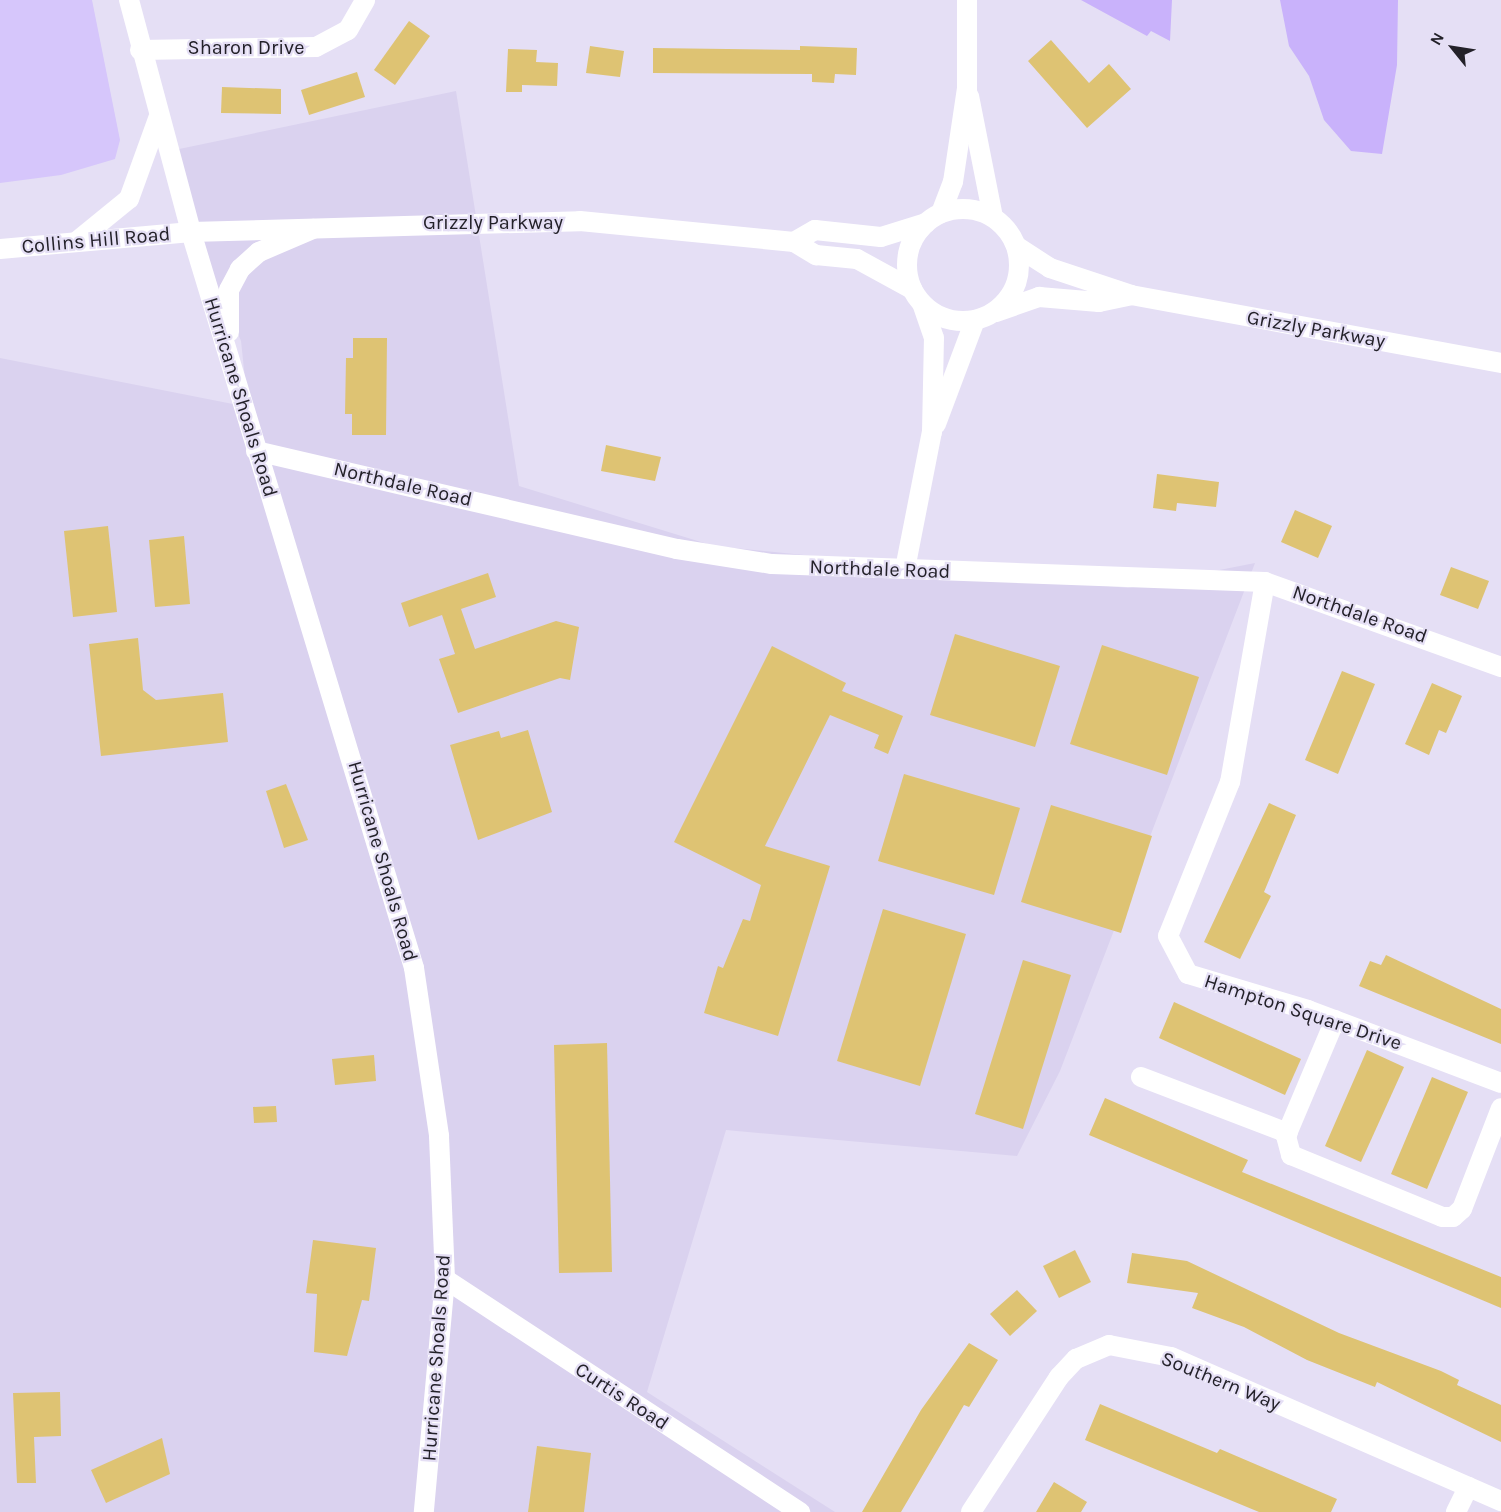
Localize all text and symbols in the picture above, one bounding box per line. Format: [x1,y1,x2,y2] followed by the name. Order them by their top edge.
[1423,18,1483,78] north arrow
[1426,29,1448,48] text: N
[188,35,304,59] street label: Sharon Drive
[423,210,563,234] street label: Grizzly Parkway
[21,222,171,258] street label: Collins Hill Road
[199,294,283,500] street label: Hurricane Shoals Road
[1245,305,1387,353] street label: Grizzly Parkway
[332,456,474,512] street label: Northdale Road
[809,555,951,583] street label: Northdale Road
[1289,580,1431,648] street label: Northdale Road
[343,758,423,964] street label: Hurricane Shoals Road
[1201,969,1405,1055] street label: Hampton Square Drive
[417,1254,455,1462] street label: Hurricane Shoals Road
[1158,1346,1284,1416] street label: Southern Way
[571,1357,673,1435] street label: Curtis Road

